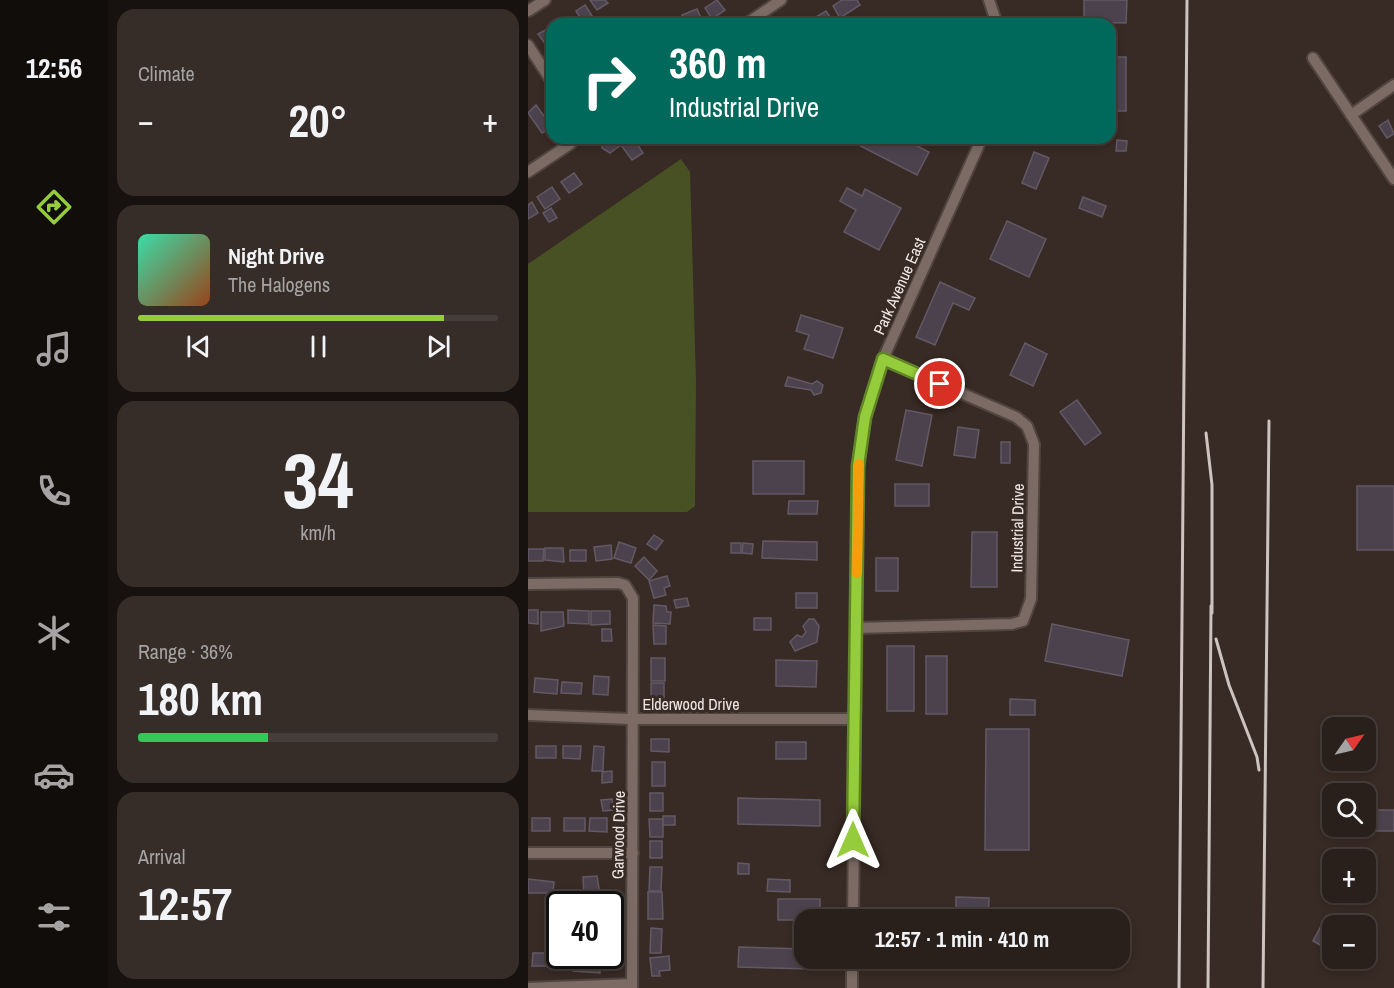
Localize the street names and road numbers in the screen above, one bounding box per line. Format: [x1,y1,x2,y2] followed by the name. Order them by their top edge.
[868,234,930,338] street label: Park Avenue East
[1005,483,1029,573] street label: Industrial Drive
[643,693,739,715] street label: Elderwood Drive
[606,791,630,879] street label: Garwood Drive

